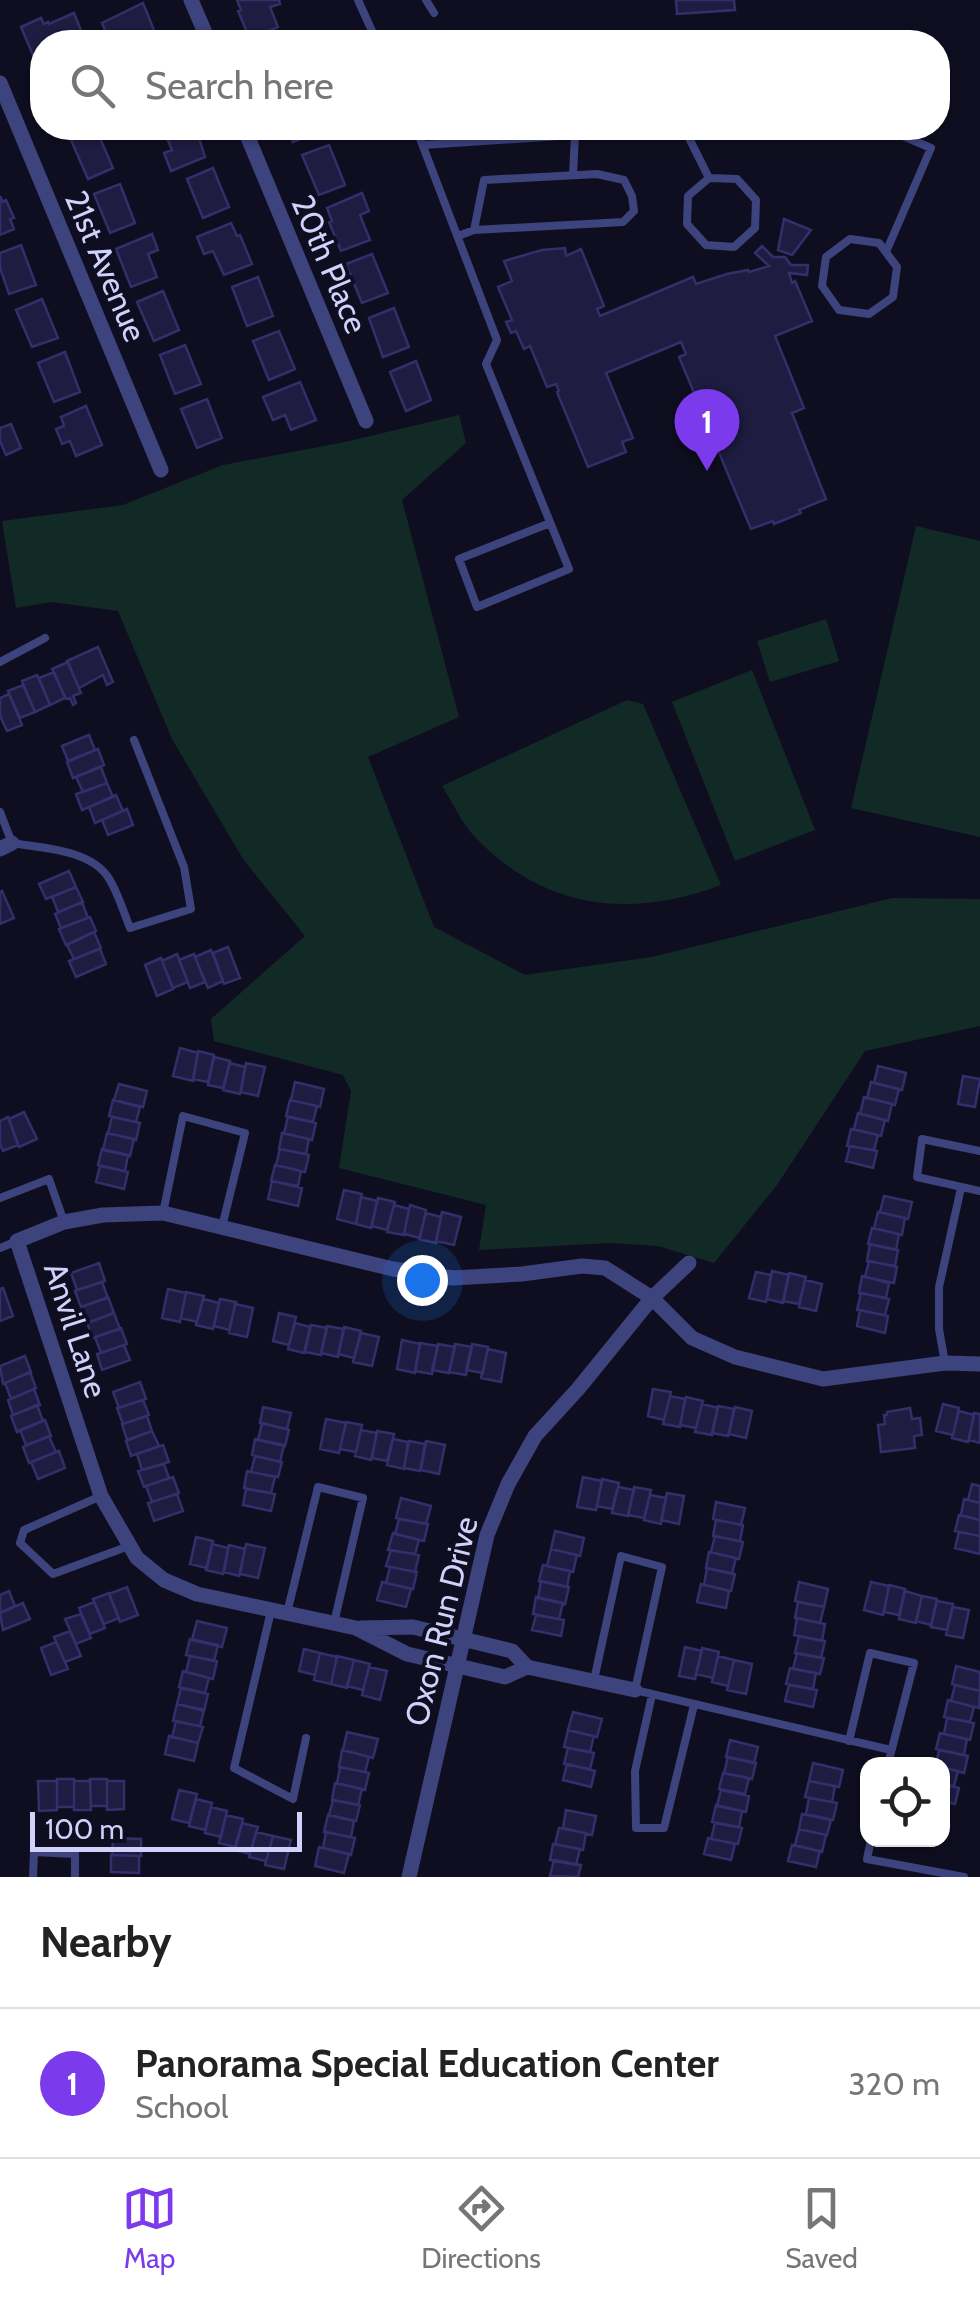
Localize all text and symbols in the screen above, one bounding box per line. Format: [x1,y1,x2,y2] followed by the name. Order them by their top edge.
[30,30,950,140] search box
[65,58,120,113] icon: search
[145,62,334,109] text: Search here
[57,185,155,347] street label: 21st Avenue
[283,189,377,339] street label: 20th Place
[674,388,740,471] pin: 1
[397,1255,448,1306] your location
[36,1257,116,1403] street label: Anvil Lane
[396,1512,486,1730] street label: Oxon Run Drive
[860,1757,950,1847] map controls
[860,1757,950,1847] button: locate
[30,1807,302,1852] scale bar
[45,1812,124,1846] text: 100 m
[40,1916,172,1968] text: Nearby
[135,2040,719,2087] text: Panorama Special Education Center
[67,2064,78,2103] text: 1
[848,2064,940,2103] text: 320 m
[135,2087,228,2126] text: School
[122,2181,177,2275] tab: Map
[421,2181,541,2275] tab: Directions
[785,2181,858,2275] tab: Saved

